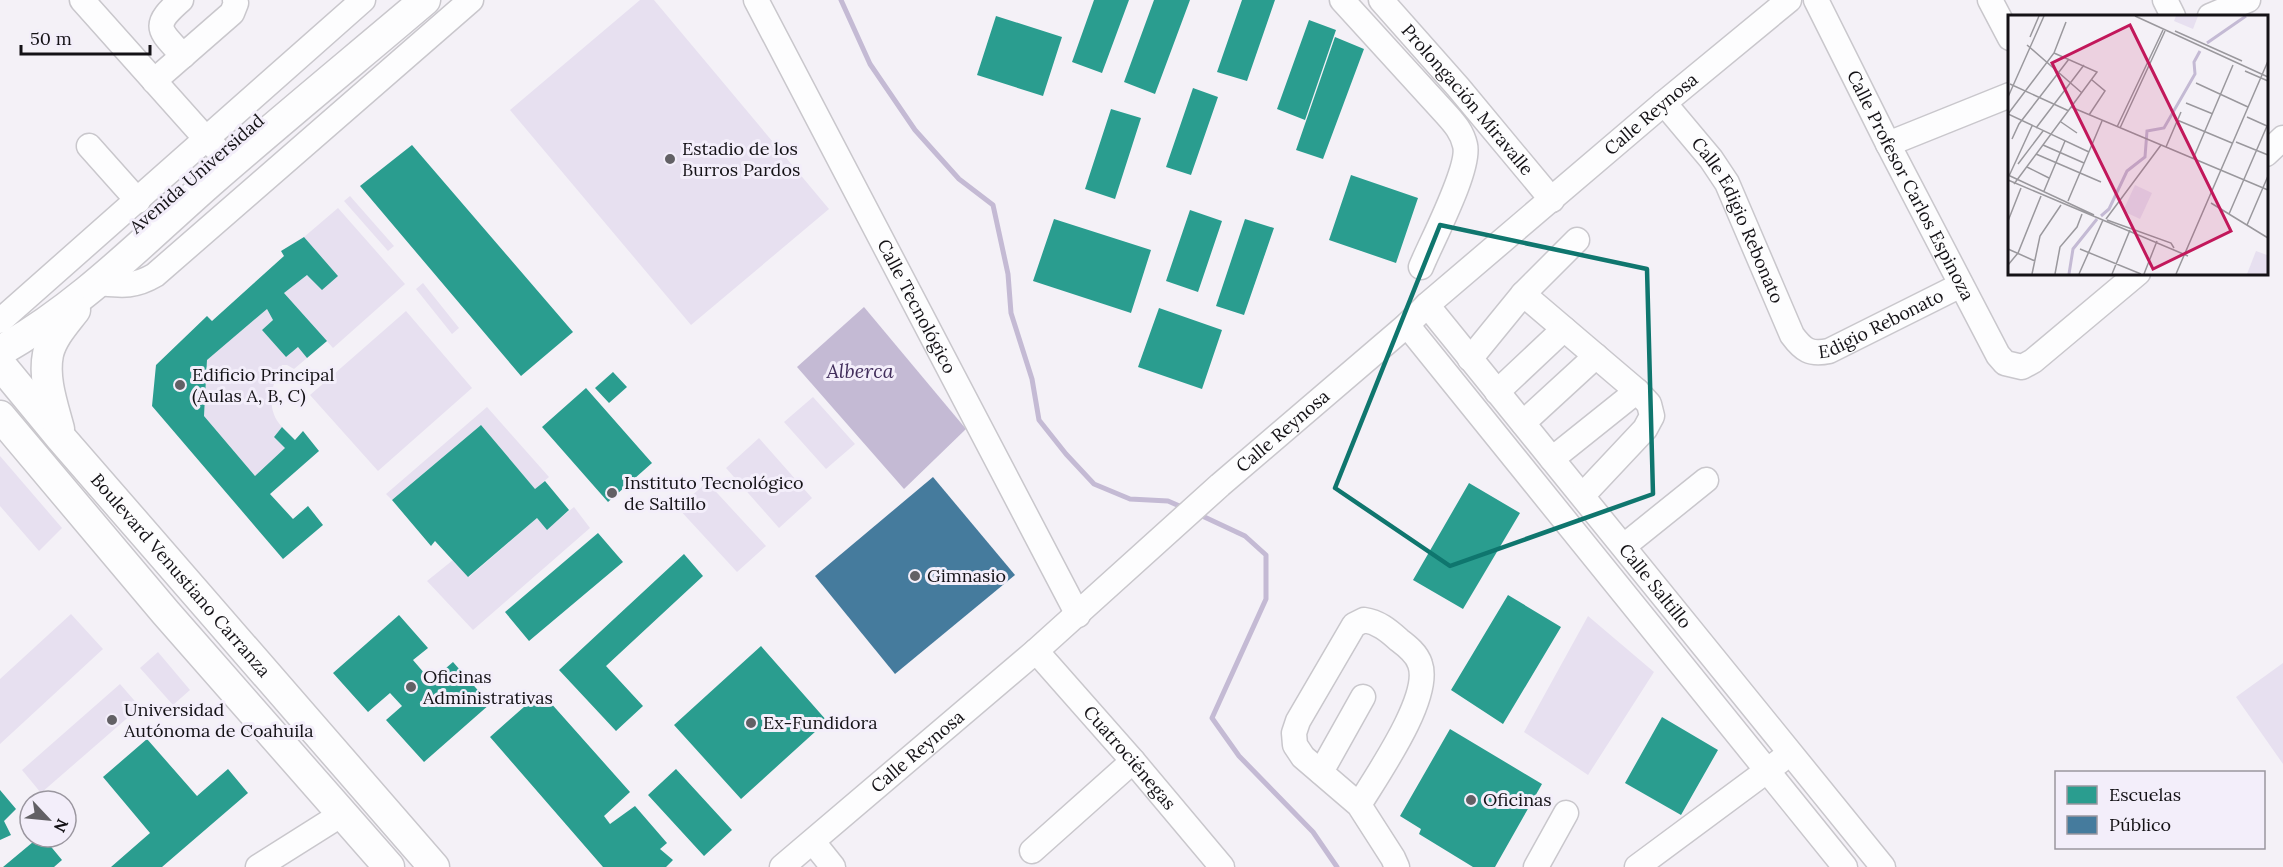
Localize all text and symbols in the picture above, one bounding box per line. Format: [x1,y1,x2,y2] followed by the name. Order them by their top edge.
[2008,15,2268,274] inset map
[21,18,150,56] scale bar
[1397,19,1539,180] street label: Prolongación Miravalle
[30,27,72,50] text: 50 m
[1842,66,1980,304] street label: Calle Profesor Carlos Espinoza
[1599,68,1702,160] street label: Calle Reynosa
[124,109,269,239] street label: Avenida Universidad
[1687,132,1789,307] street label: Calle Edigio Rebonato
[682,137,800,181] place label: Estadio de los Burros Pardos
[663,152,677,166] marker: Estadio de los Burros Pardos
[872,235,962,377] street label: Calle Tecnológico
[1817,284,1947,364] street label: Edigio Rebonato
[825,358,894,383] water label: Alberca
[192,363,334,407] place label: Edificio Principal (Aulas A, B, C)
[173,378,187,392] marker: Edificio Principal (Aulas A, B, C)
[1231,384,1334,477] street label: Calle Reynosa
[86,468,276,682] street label: Boulevard Venustiano Carranza
[624,471,804,515] place label: Instituto Tecnológico de Saltillo
[605,486,619,500] marker: Instituto Tecnológico de Saltillo
[1614,539,1697,633] street label: Calle Saltillo
[927,564,1006,587] place label: Gimnasio
[908,569,922,583] marker: Gimnasio
[422,665,553,709] place label: Oficinas Administrativas
[404,680,418,694] marker: Oficinas Administrativas
[123,698,314,742] place label: Universidad Autónoma de Coahuila
[1079,701,1181,814] street label: Cuatrociénegas
[866,705,969,798] street label: Calle Reynosa
[763,711,878,734] place label: Ex-Fundidora
[105,713,119,727] marker: Universidad Autónoma de Coahuila
[744,716,758,730] marker: Ex-Fundidora
[2055,771,2265,849] legend
[2109,783,2181,806] text: Escuelas
[1483,788,1552,811] place label: Oficinas
[18,789,78,849] north arrow
[1464,793,1478,807] marker: Oficinas
[2109,813,2171,836] text: Público
[50,816,73,836] text: N

